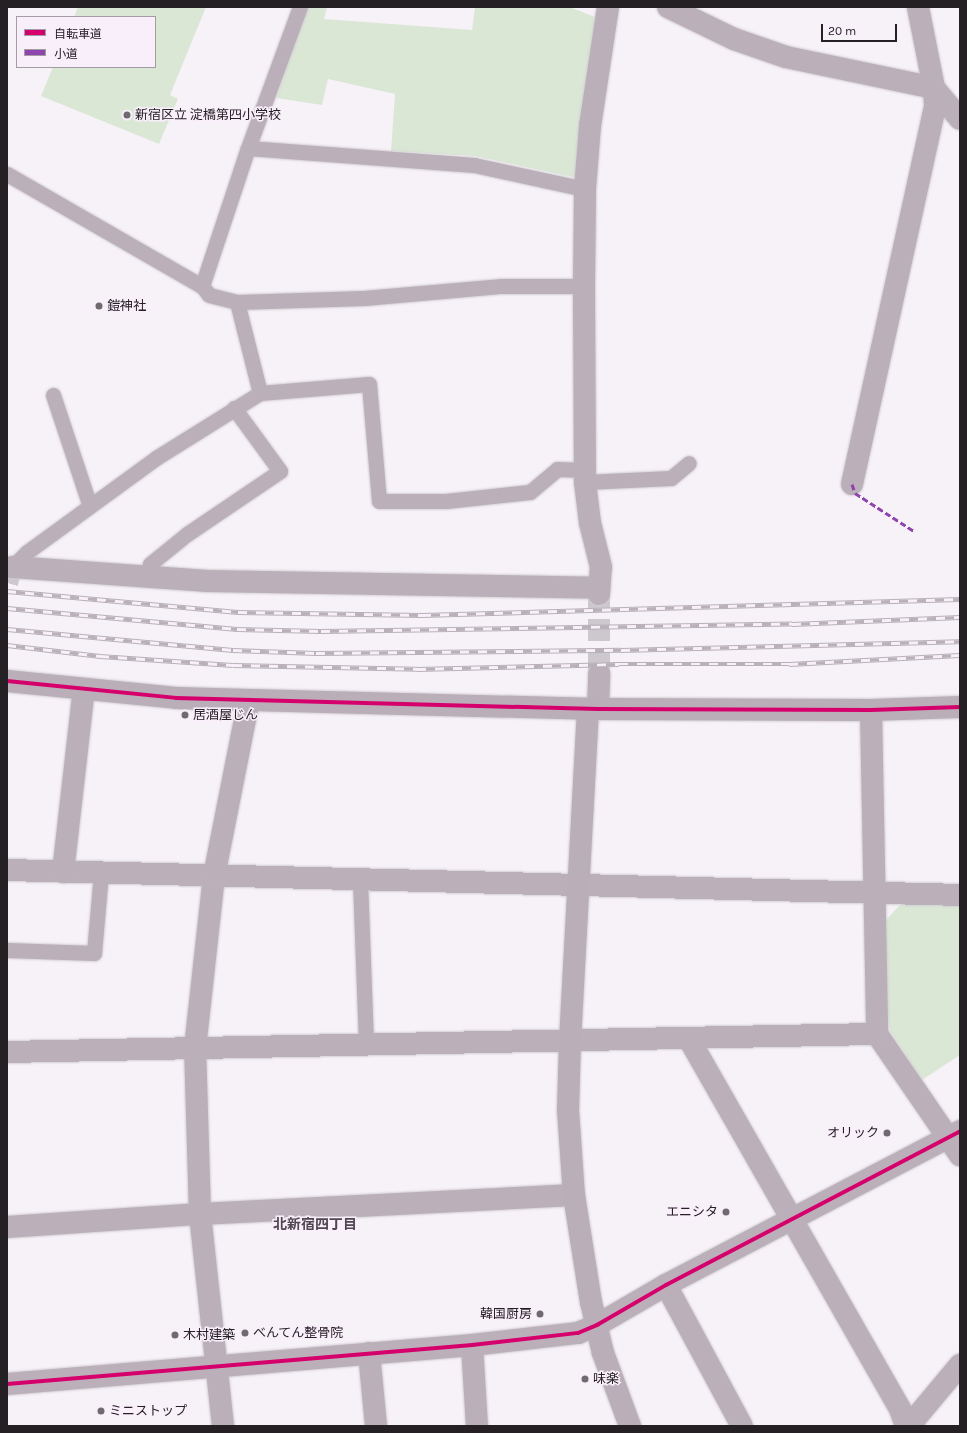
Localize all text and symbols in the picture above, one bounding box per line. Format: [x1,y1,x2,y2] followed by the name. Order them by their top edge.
[16,16,156,68] legend
[823,16,899,42] scale bar
[828,24,856,38] text: 20 m
[54,27,102,41] text: 自転車道
[54,47,78,61] text: 小道
[135,107,281,123] place label: 新宿区立 淀橋第四小学校
[122,110,132,120] marker: 新宿区立 淀橋第四小学校
[107,298,146,314] place label: 鎧神社
[94,301,104,311] marker: 鎧神社
[193,707,258,723] place label: 居酒屋じん
[180,710,190,720] marker: 居酒屋じん
[827,1125,879,1141] place label: オリック
[882,1128,892,1138] marker: オリック
[666,1204,718,1220] place label: エニシタ
[721,1207,731,1217] marker: エニシタ
[273,1217,357,1233] district label: 北新宿四丁目
[480,1306,532,1322] place label: 韓国厨房
[535,1309,545,1319] marker: 韓国厨房
[253,1325,344,1341] place label: べんてん整骨院
[183,1327,235,1343] place label: 木村建築
[240,1328,250,1338] marker: べんてん整骨院
[170,1330,180,1340] marker: 木村建築
[593,1371,619,1387] place label: 味楽
[580,1374,590,1384] marker: 味楽
[109,1403,187,1419] place label: ミニストップ
[96,1406,106,1416] marker: ミニストップ

